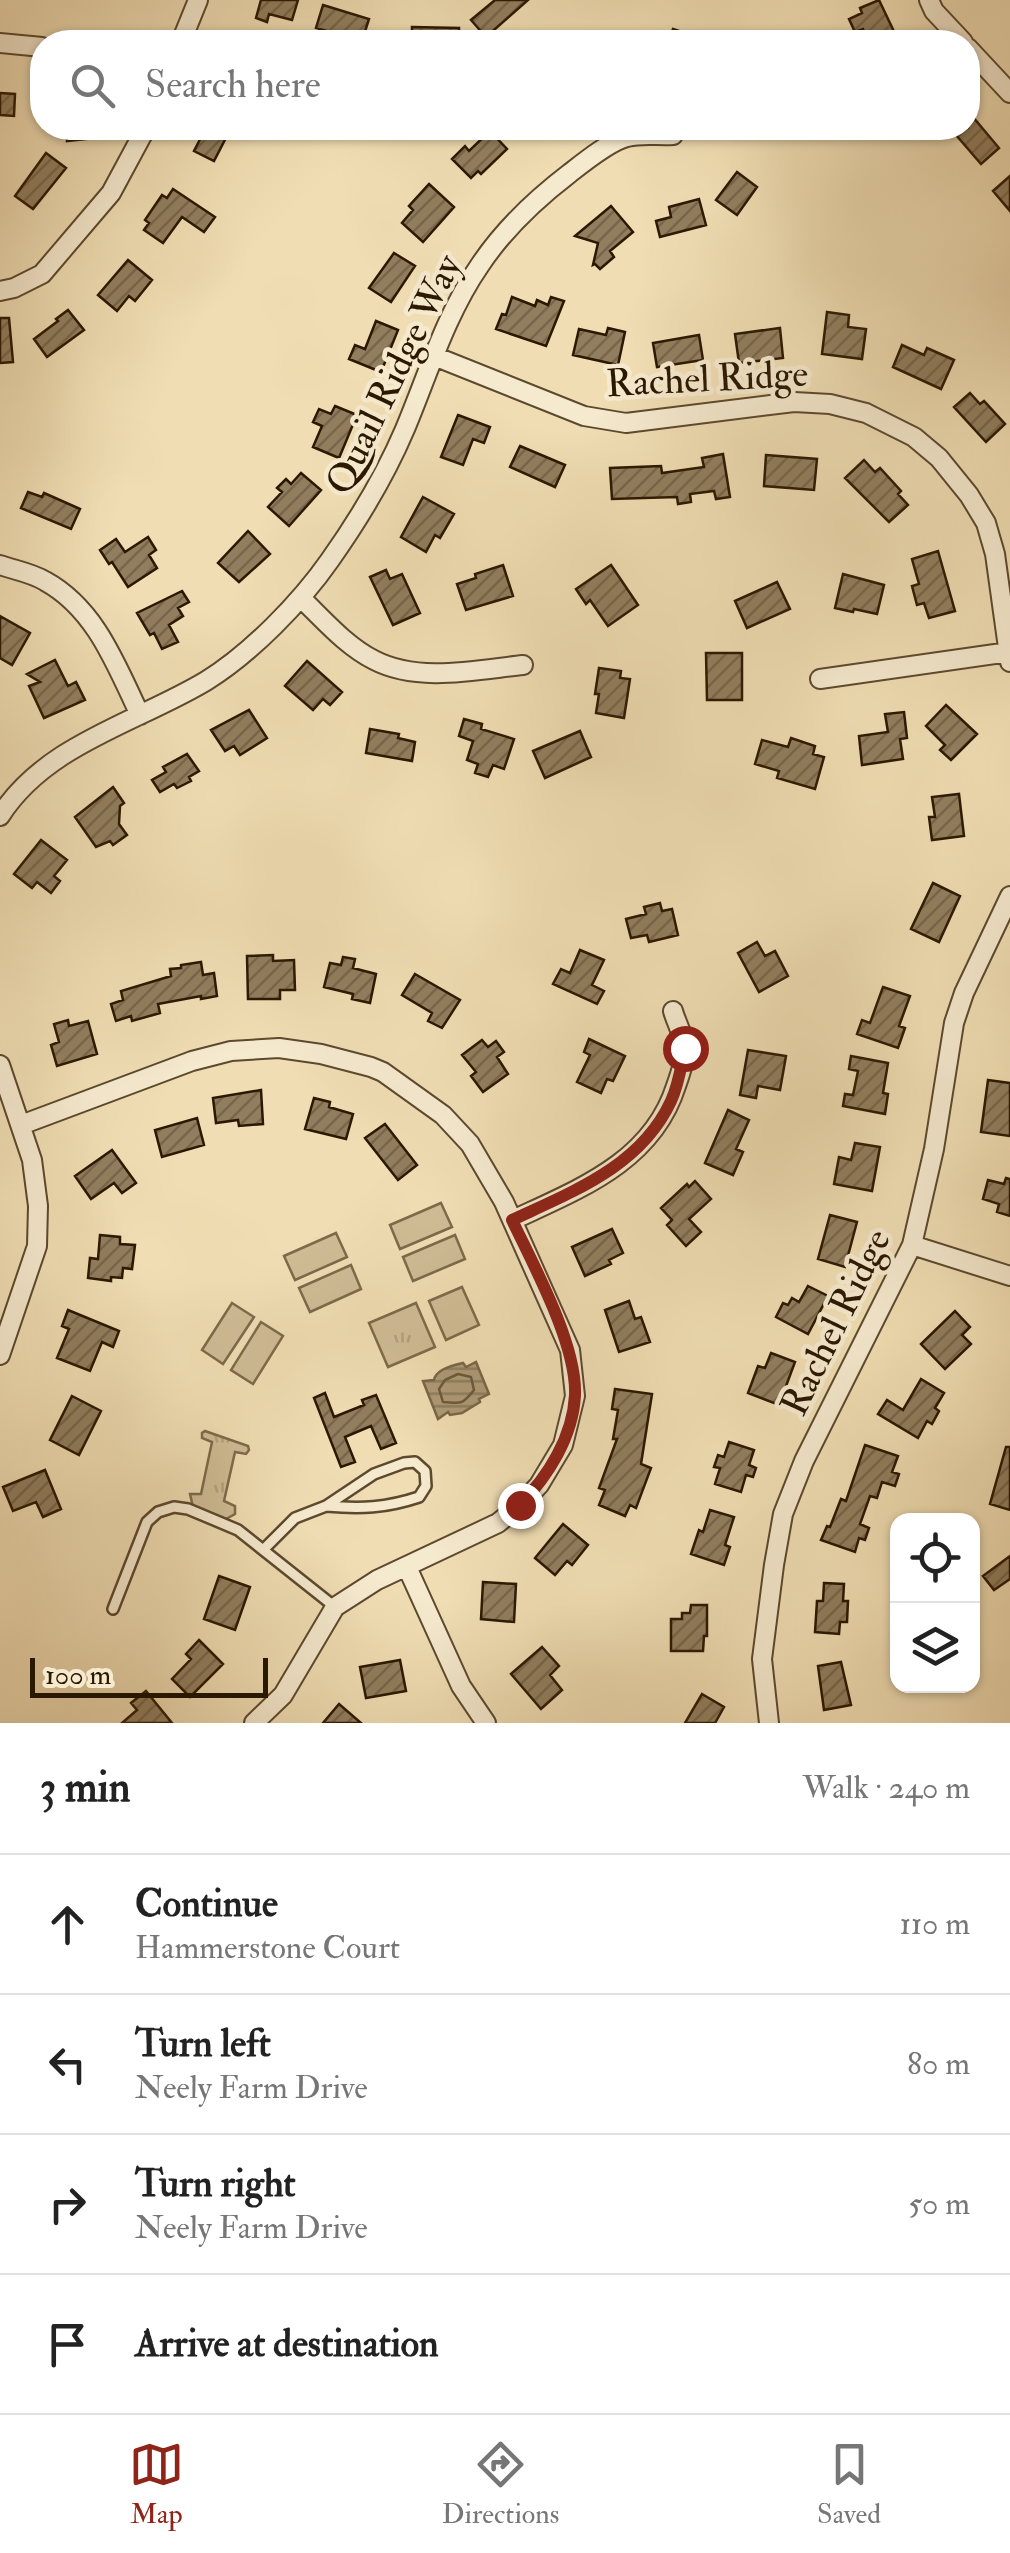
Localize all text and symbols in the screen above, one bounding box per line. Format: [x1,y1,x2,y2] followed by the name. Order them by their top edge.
[30,30,980,140] search box
[65,58,120,113] icon: search
[145,61,321,109] text: Search here
[315,246,473,502] street label: Quail Ridge Way
[605,350,809,408] street label: Rachel Ridge
[663,1026,709,1072] route start
[770,1221,902,1424] street label: Rachel Ridge
[498,1483,544,1529] route end
[890,1513,980,1693] map controls
[890,1513,980,1603] button: locate
[890,1603,980,1693] button: layers
[30,1653,268,1698] scale bar
[45,1658,111,1693] text: 100 m
[40,1762,130,1814] text: 3 min
[802,1768,970,1808] text: Walk · 240 m
[135,1880,278,1928] text: Continue
[40,1897,95,1952] icon: ahead
[899,1904,970,1944] text: 110 m
[135,1928,400,1968] text: Hammerstone Court
[135,2020,271,2068] text: Turn left
[40,2037,95,2092] icon: left
[907,2044,970,2084] text: 80 m
[135,2068,368,2108] text: Neely Farm Drive
[135,2160,296,2208] text: Turn right
[40,2177,95,2232] icon: right
[908,2184,970,2224] text: 50 m
[135,2208,368,2248] text: Neely Farm Drive
[40,2317,95,2372] icon: arrive
[135,2320,439,2368] text: Arrive at destination
[129,2437,184,2532] tab: Map
[442,2437,559,2532] tab: Directions
[817,2437,881,2532] tab: Saved

